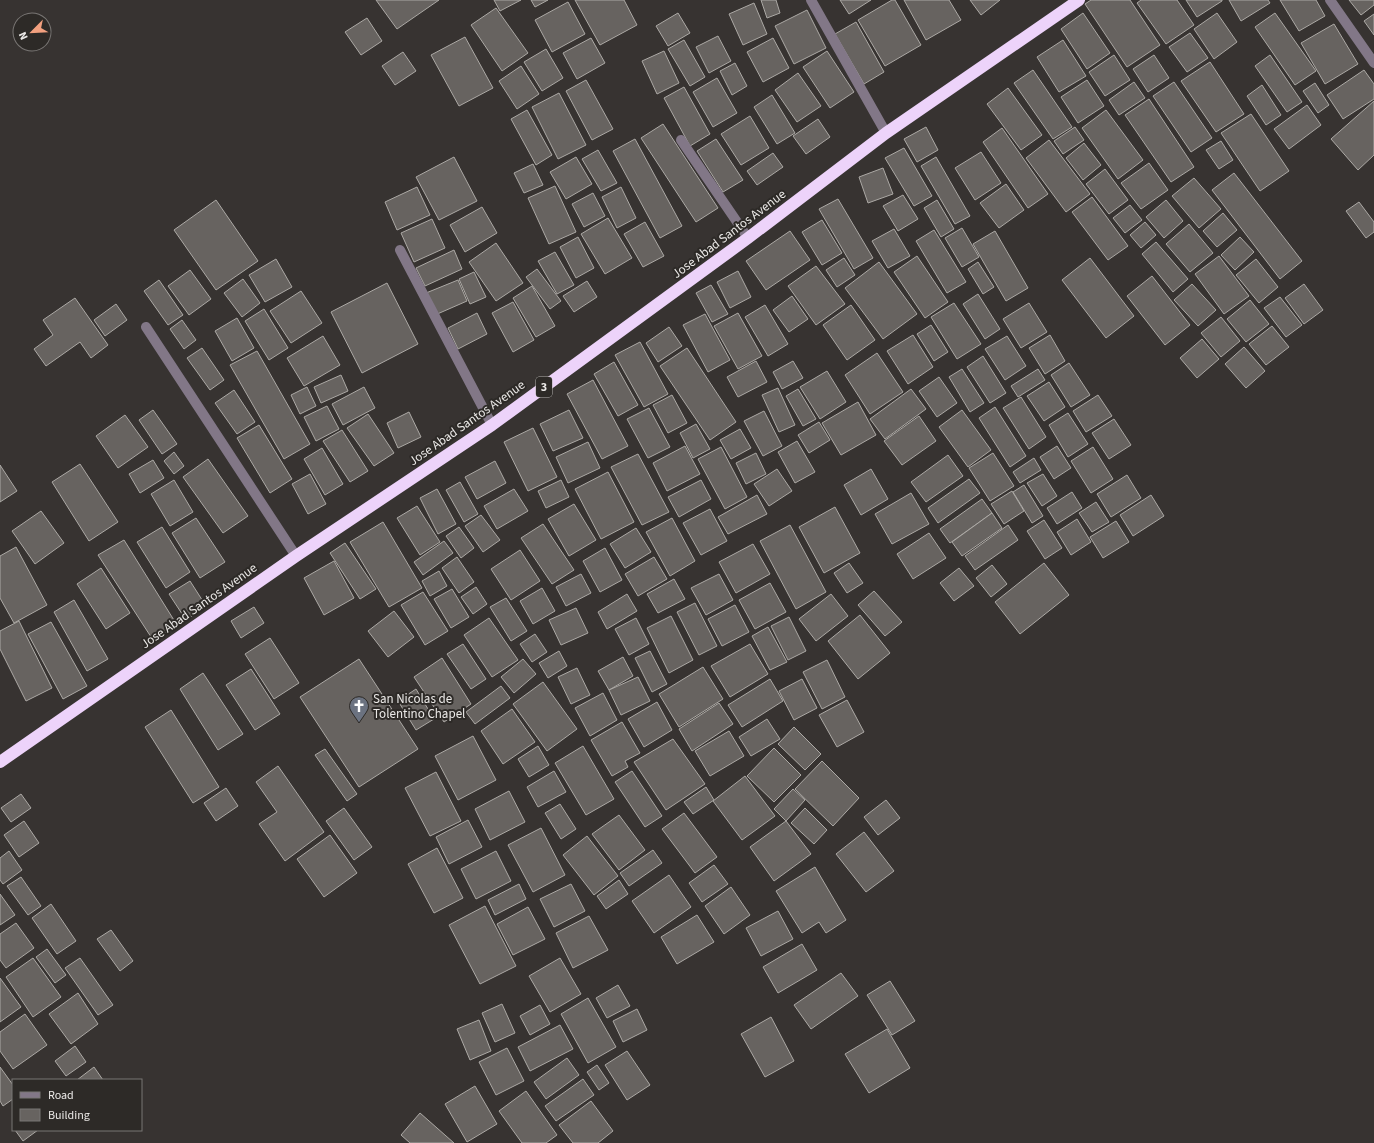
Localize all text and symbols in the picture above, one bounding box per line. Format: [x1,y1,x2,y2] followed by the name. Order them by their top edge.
[12,12,52,52] north arrow
[15,29,32,42] text: N
[668,185,790,283] street label: Jose Abad Santos Avenue
[405,376,529,470] street label: Jose Abad Santos Avenue
[536,377,552,397] road number: 3
[137,559,261,653] street label: Jose Abad Santos Avenue
[373,690,465,723] place label: San Nicolas de Tolentino Chapel
[348,695,370,723] church icon: San Nicolas de Tolentino Chapel
[12,1079,142,1131] legend
[48,1087,74,1104] text: Road
[48,1107,90,1124] text: Building

